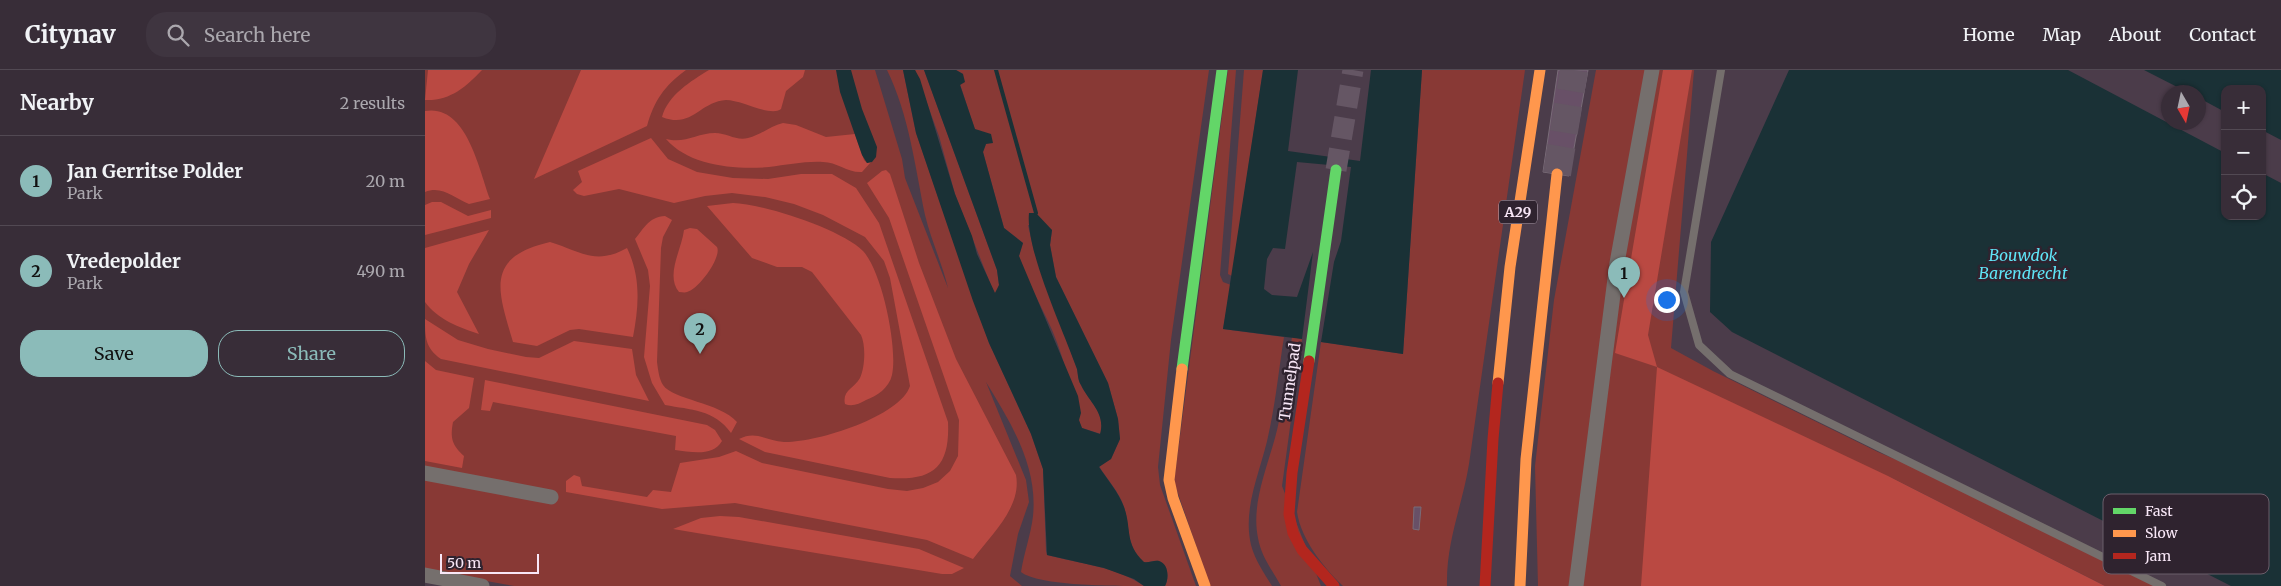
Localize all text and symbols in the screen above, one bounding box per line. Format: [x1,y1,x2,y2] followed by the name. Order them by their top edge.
[146,12,496,57] search box
[25,19,116,50] text: Citynav
[164,21,192,49] icon: search
[204,23,310,47] text: Search here
[1963,23,2015,46] text: Home
[2043,23,2081,46] text: Map
[2109,23,2161,46] text: About
[2189,23,2256,46] text: Contact
[2161,85,2206,130] north arrow
[2221,85,2266,220] map controls
[2221,85,2266,130] button: +
[20,89,94,116] text: Nearby
[340,93,405,113] text: 2 results
[2221,130,2266,175] button: −
[67,159,243,183] text: Jan Gerritse Polder
[32,171,40,191] text: 1
[366,171,405,191] text: 20 m
[2221,175,2266,220] button: locate
[67,183,103,203] text: Park
[1499,200,1537,224] road number: A29
[1979,245,2068,283] water label: Bouwdok Barendrecht
[67,249,181,273] text: Vredepolder
[1608,257,1640,298] pin: 1
[31,261,41,281] text: 2
[356,261,405,281] text: 490 m
[67,273,103,293] text: Park
[1654,287,1680,313] your location
[684,313,716,354] pin: 2
[20,330,208,377] button: Save
[218,330,405,377] button: Share
[1275,342,1304,422] street label: Tunnelpad
[2103,494,2269,574] legend
[2145,502,2173,520] text: Fast
[2145,524,2178,542] text: Slow
[2144,547,2171,565] text: Jam
[440,551,539,574] scale bar
[447,554,481,572] text: 50 m

